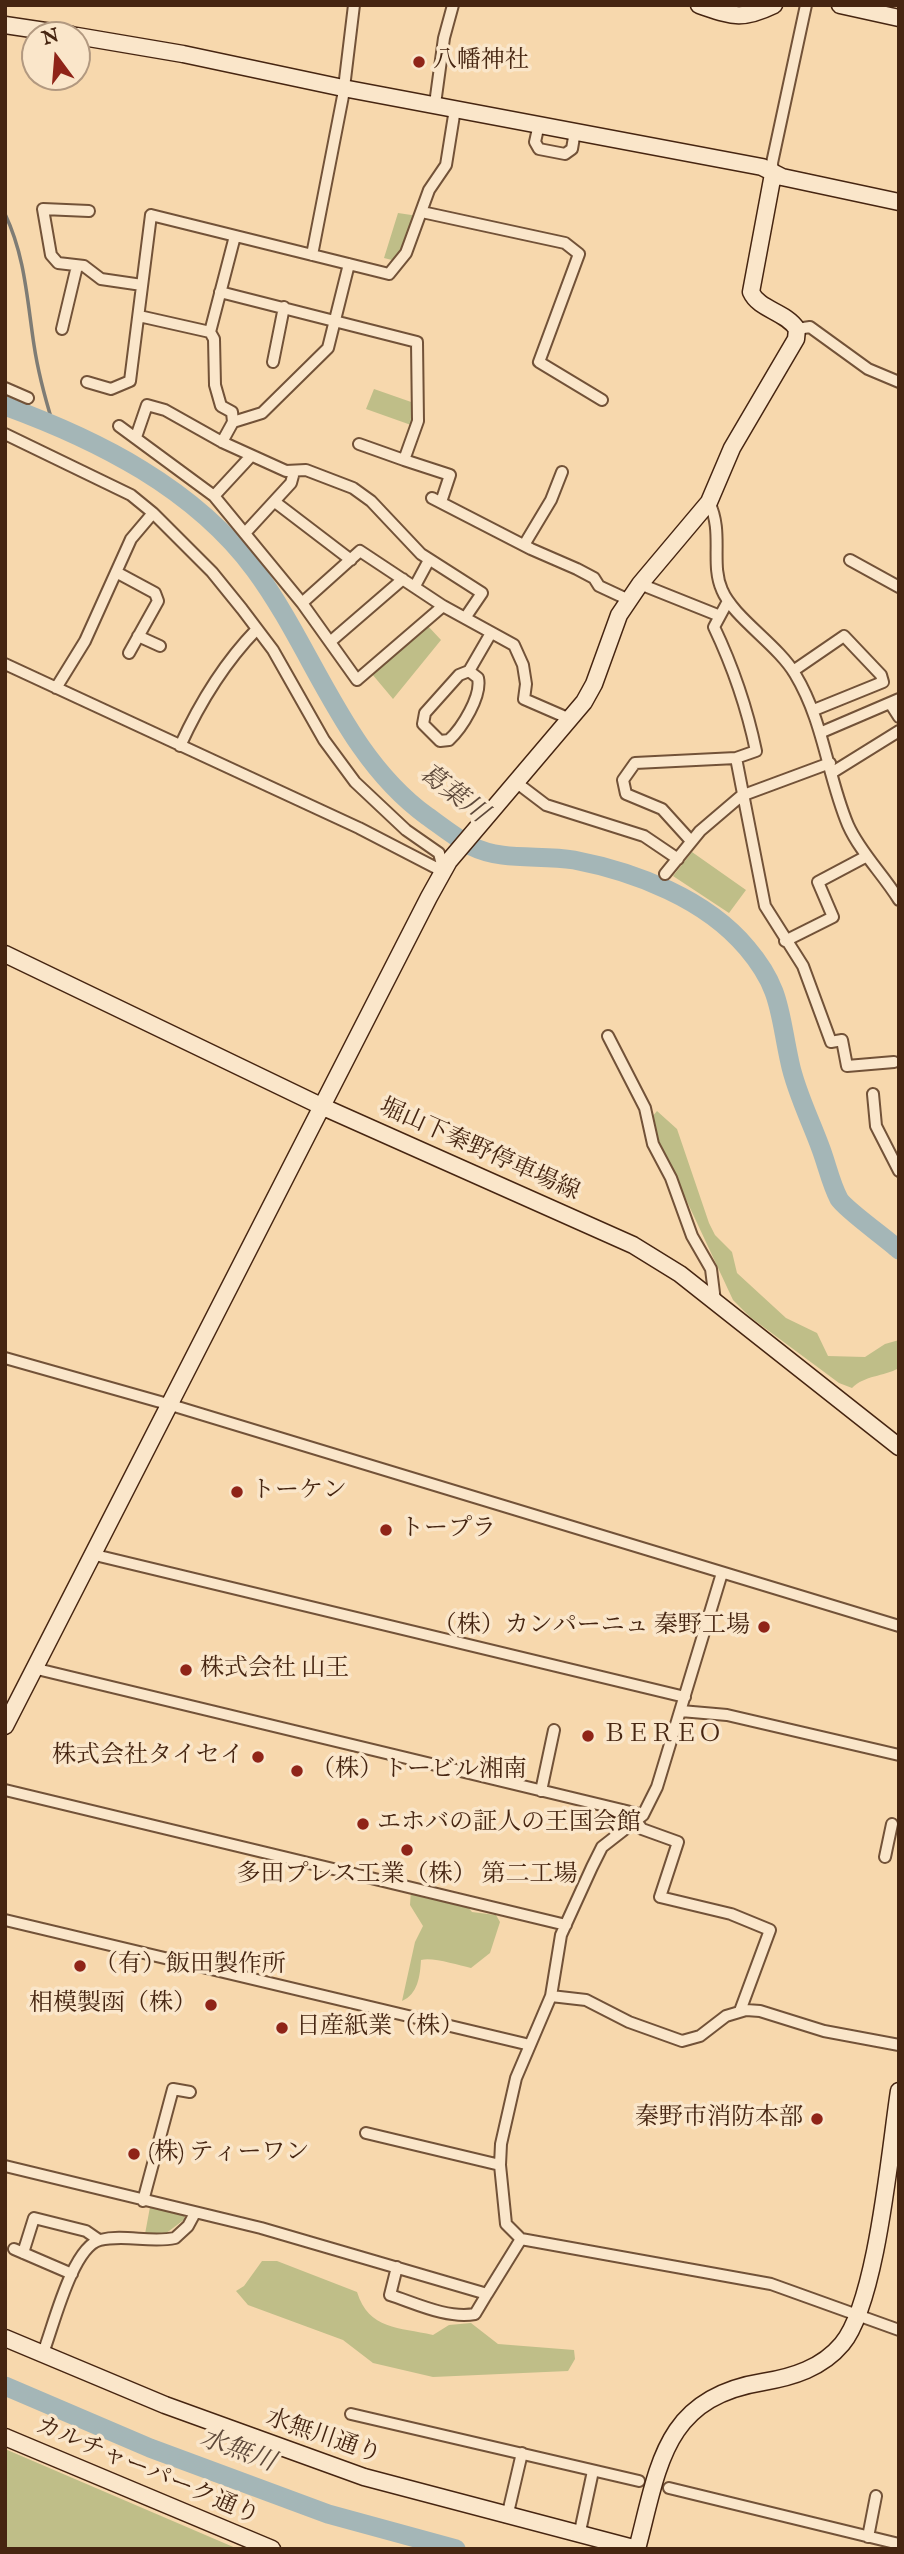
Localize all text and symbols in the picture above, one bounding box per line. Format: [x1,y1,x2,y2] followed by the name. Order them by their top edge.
[21,21,91,91] north arrow
[40,24,62,52] text: N
[433,48,529,76] place label: 八幡神社
[411,54,427,70] marker: 八幡神社
[411,759,493,831] water label: 葛葉川
[374,1094,584,1208] street label: 堀山下秦野停車場線
[251,1478,347,1506] place label: トーケン
[229,1484,245,1500] marker: トーケン
[400,1516,496,1544] place label: トープラ
[378,1522,394,1538] marker: トープラ
[433,1613,750,1641] place label: （株）カンパーニュ 秦野工場
[756,1619,772,1635] marker: （株）カンパーニュ 秦野工場
[200,1656,349,1684] place label: 株式会社 山王
[178,1662,194,1678] marker: 株式会社 山王
[602,1722,722,1750] place label: ＢＥＲＥＯ
[580,1728,596,1744] marker: ＢＥＲＥＯ
[52,1743,244,1771] place label: 株式会社タイセイ
[250,1749,266,1765] marker: 株式会社タイセイ
[311,1757,527,1785] place label: （株）トービル湘南
[289,1763,305,1779] marker: （株）トービル湘南
[377,1810,641,1838] place label: エホバの証人の王国会館
[355,1816,371,1832] marker: エホバの証人の王国会館
[399,1842,415,1858] marker: 多田プレス工業（株） 第二工場
[236,1862,578,1890] place label: 多田プレス工業（株） 第二工場
[94,1952,286,1980] place label: （有）飯田製作所
[72,1958,88,1974] marker: （有）飯田製作所
[29,1991,197,2019] place label: 相模製函（株）
[203,1997,219,2013] marker: 相模製函（株）
[296,2014,464,2042] place label: 日産紙業（株）
[274,2020,290,2036] marker: 日産紙業（株）
[635,2105,803,2133] place label: 秦野市消防本部
[809,2111,825,2127] marker: 秦野市消防本部
[148,2140,310,2168] place label: (株) ティーワン
[126,2146,142,2162] marker: (株) ティーワン
[262,2405,384,2471] street label: 水無川通り
[31,2412,263,2532] street label: カルチャーパーク通り
[195,2424,279,2480] water label: 水無川

